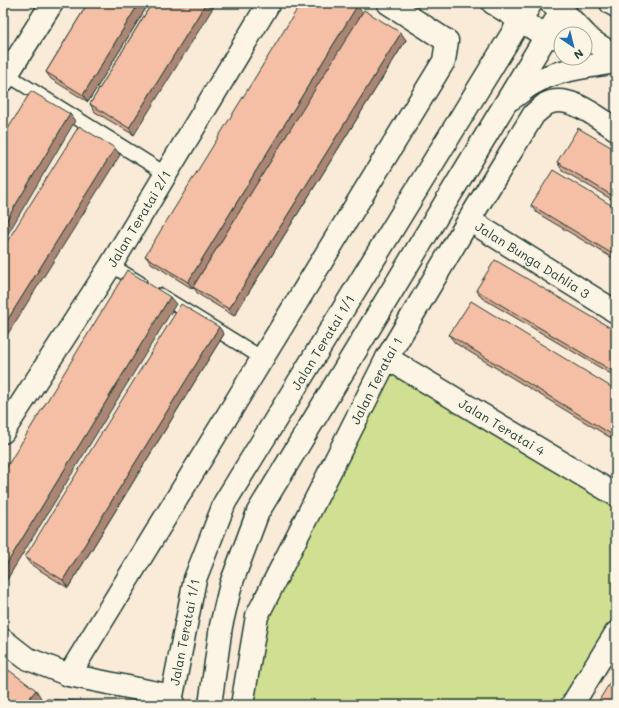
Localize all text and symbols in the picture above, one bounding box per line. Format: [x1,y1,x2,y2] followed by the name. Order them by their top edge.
[553,26,593,66] north arrow
[571,46,587,63] text: N
[103,167,174,270] street label: Jalan Teratai 2/1
[472,217,594,302] street label: Jalan Bunga Dahlia 3
[287,292,358,393] street label: Jalan Teratai 1/1
[346,334,405,427] street label: Jalan Teratai 1
[456,394,549,459] street label: Jalan Teratai 4
[165,577,203,687] street label: Jalan Teratai 1/1

